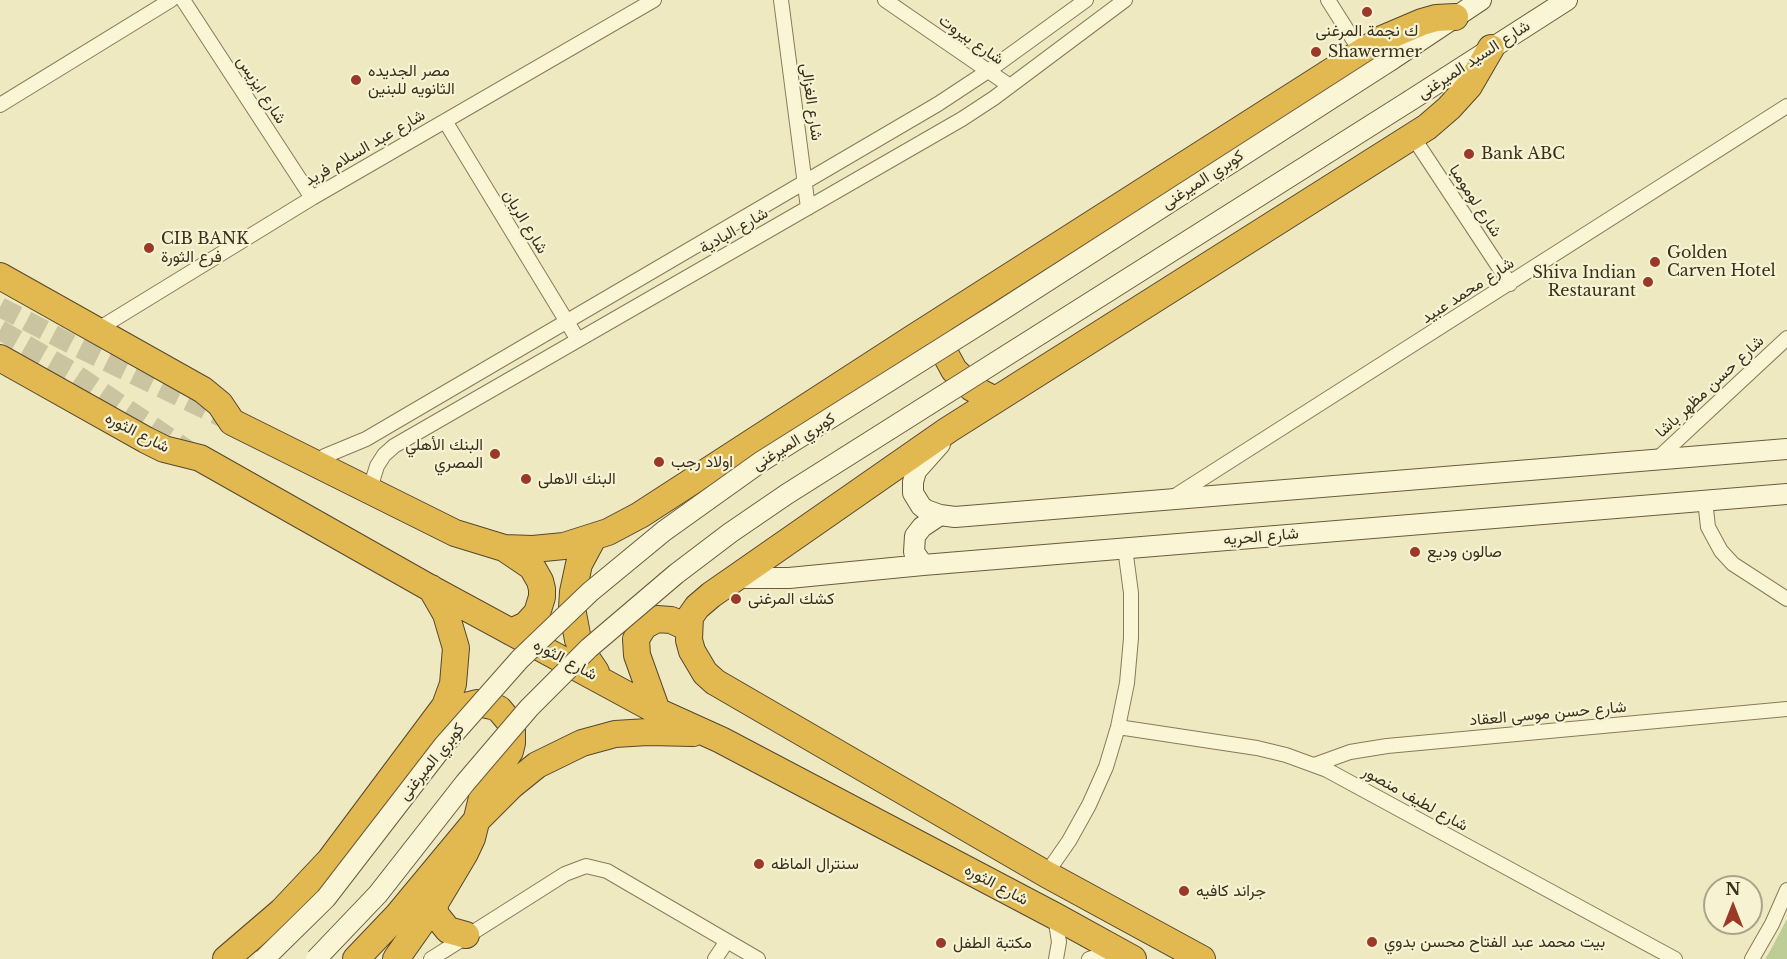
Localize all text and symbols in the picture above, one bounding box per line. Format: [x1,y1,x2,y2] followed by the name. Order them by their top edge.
[1360,5,1374,19] marker: ك نجمة المرغنى
[935,11,1007,69] street label: شارع بيروت
[1414,16,1534,104] street label: شارع السيد الميرغنى
[1316,21,1418,41] place label: ك نجمة المرغنى
[1328,42,1422,62] place label: Shawermer
[1309,45,1323,59] marker: Shawermer
[232,52,290,128] street label: شارع ايزيس
[368,61,455,99] place label: مصر الجديده الثانويه للبنين
[796,62,826,142] street label: شارع الغزالى
[349,73,363,87] marker: مصر الجديده الثانويه للبنين
[301,106,429,190] street label: شارع عبد السلام فريد
[1481,144,1565,164] place label: Bank ABC
[1158,146,1248,214] street label: كوبري الميرغنى
[1462,147,1476,161] marker: Bank ABC
[1445,161,1505,241] street label: شارع لومومبا
[498,187,552,257] street label: شارع الريان
[696,204,772,258] street label: شارع البادية
[161,229,249,267] place label: CIB BANK فرع الثورة
[142,241,156,255] marker: CIB BANK فرع الثورة
[1667,243,1776,281] place label: Golden Carven Hotel
[1418,254,1518,328] street label: شارع محمد عبيد
[1648,255,1662,269] marker: Golden Carven Hotel
[1532,263,1636,301] place label: Shiva Indian Restaurant
[1641,275,1655,289] marker: Shiva Indian Restaurant
[1652,332,1768,442] street label: شارع حسن مظهر باشا
[102,409,172,457] street label: شارع الثوره
[749,409,839,475] street label: كوبري الميرغنى
[405,435,483,473] place label: البنك الأهلي المصري
[488,447,502,461] marker: البنك الأهلي المصري
[671,452,733,472] place label: اولاد رجب
[652,455,666,469] marker: اولاد رجب
[538,469,616,489] place label: البنك الاهلى
[519,472,533,486] marker: البنك الاهلى
[1223,524,1299,550] street label: شارع الحريه
[1427,542,1502,562] place label: صالون وديع
[1408,545,1422,559] marker: صالون وديع
[748,589,834,609] place label: كشك المرغنى
[729,592,743,606] marker: كشك المرغنى
[530,635,600,685] street label: شارع الثوره
[1469,698,1627,730] street label: شارع حسن موسى العقاد
[395,719,469,805] street label: كوبري الميرغنى
[1359,762,1471,836] street label: شارع لطيف منصور
[771,854,859,874] place label: سنترال الماظه
[752,857,766,871] marker: سنترال الماظه
[961,860,1031,910] street label: شارع الثوره
[1703,875,1763,935] north arrow
[1725,879,1741,899] text: N
[1196,881,1266,901] place label: جراند كافيه
[1177,884,1191,898] marker: جراند كافيه
[1384,932,1605,952] place label: بيت محمد عبد الفتاح محسن بدوي
[953,933,1032,953] place label: مكتبة الطفل
[1365,935,1379,949] marker: بيت محمد عبد الفتاح محسن بدوي
[934,936,948,950] marker: مكتبة الطفل

